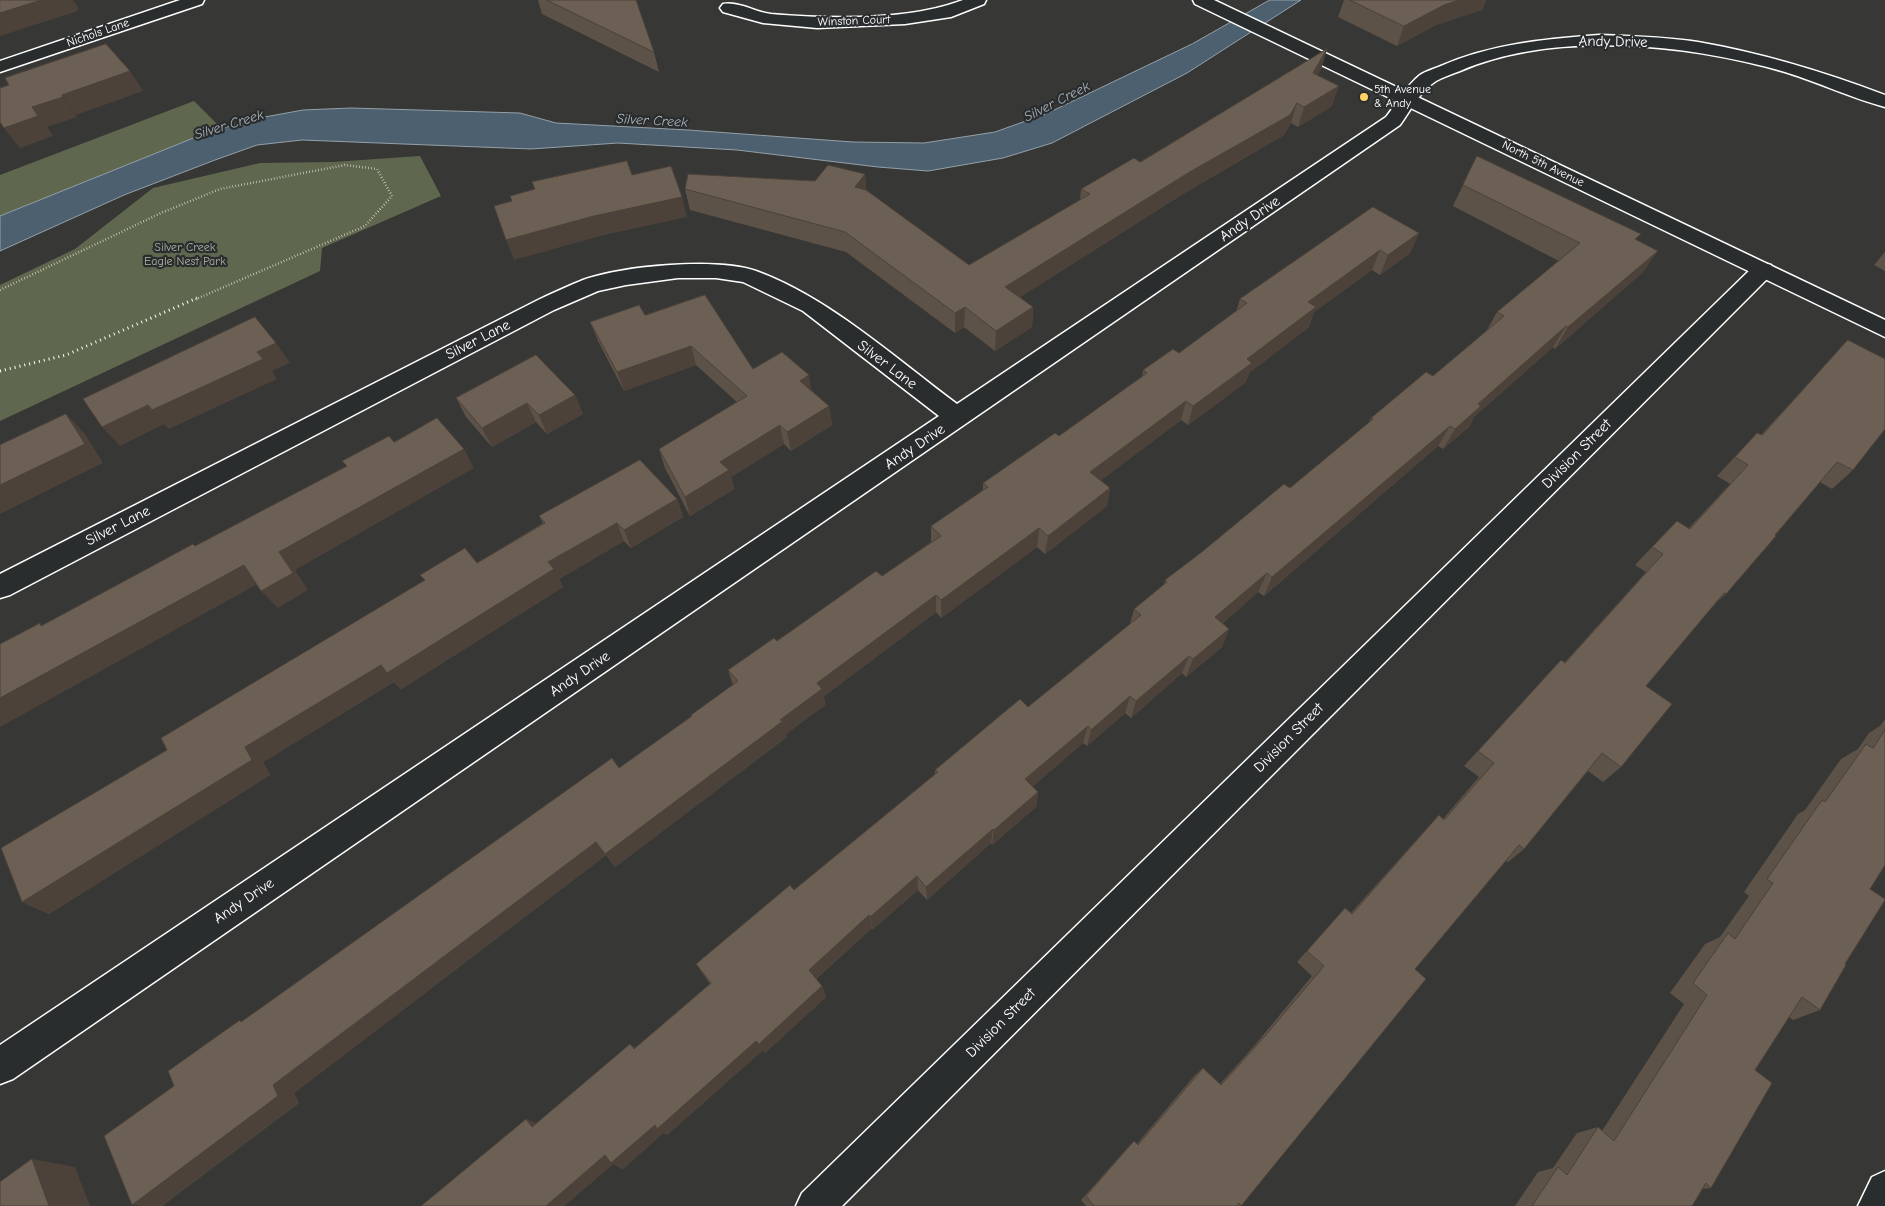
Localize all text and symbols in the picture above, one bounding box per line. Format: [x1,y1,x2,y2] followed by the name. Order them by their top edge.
[817,13,891,29] street label: Winston Court
[65,16,131,50] street label: Nichols Lane
[1578,32,1648,52] street label: Andy Drive
[1021,78,1093,126] water label: Silver Creek
[1374,83,1431,111] place label: 5th Avenue & Andy
[1358,91,1370,103] marker: 5th Avenue & Andy
[192,106,266,144] water label: Silver Creek
[616,111,688,131] water label: Silver Creek
[1499,138,1587,190] street label: North 5th Avenue
[1216,192,1284,246] street label: Andy Drive
[144,241,226,269] park label: Silver Creek Eagle Nest Park
[443,316,513,364] street label: Silver Lane
[854,337,920,393] street label: Silver Lane
[1538,415,1616,493] street label: Division Street
[881,420,949,474] street label: Andy Drive
[83,502,153,550] street label: Silver Lane
[546,647,614,701] street label: Andy Drive
[1250,699,1328,777] street label: Division Street
[210,874,278,928] street label: Andy Drive
[962,984,1040,1062] street label: Division Street

